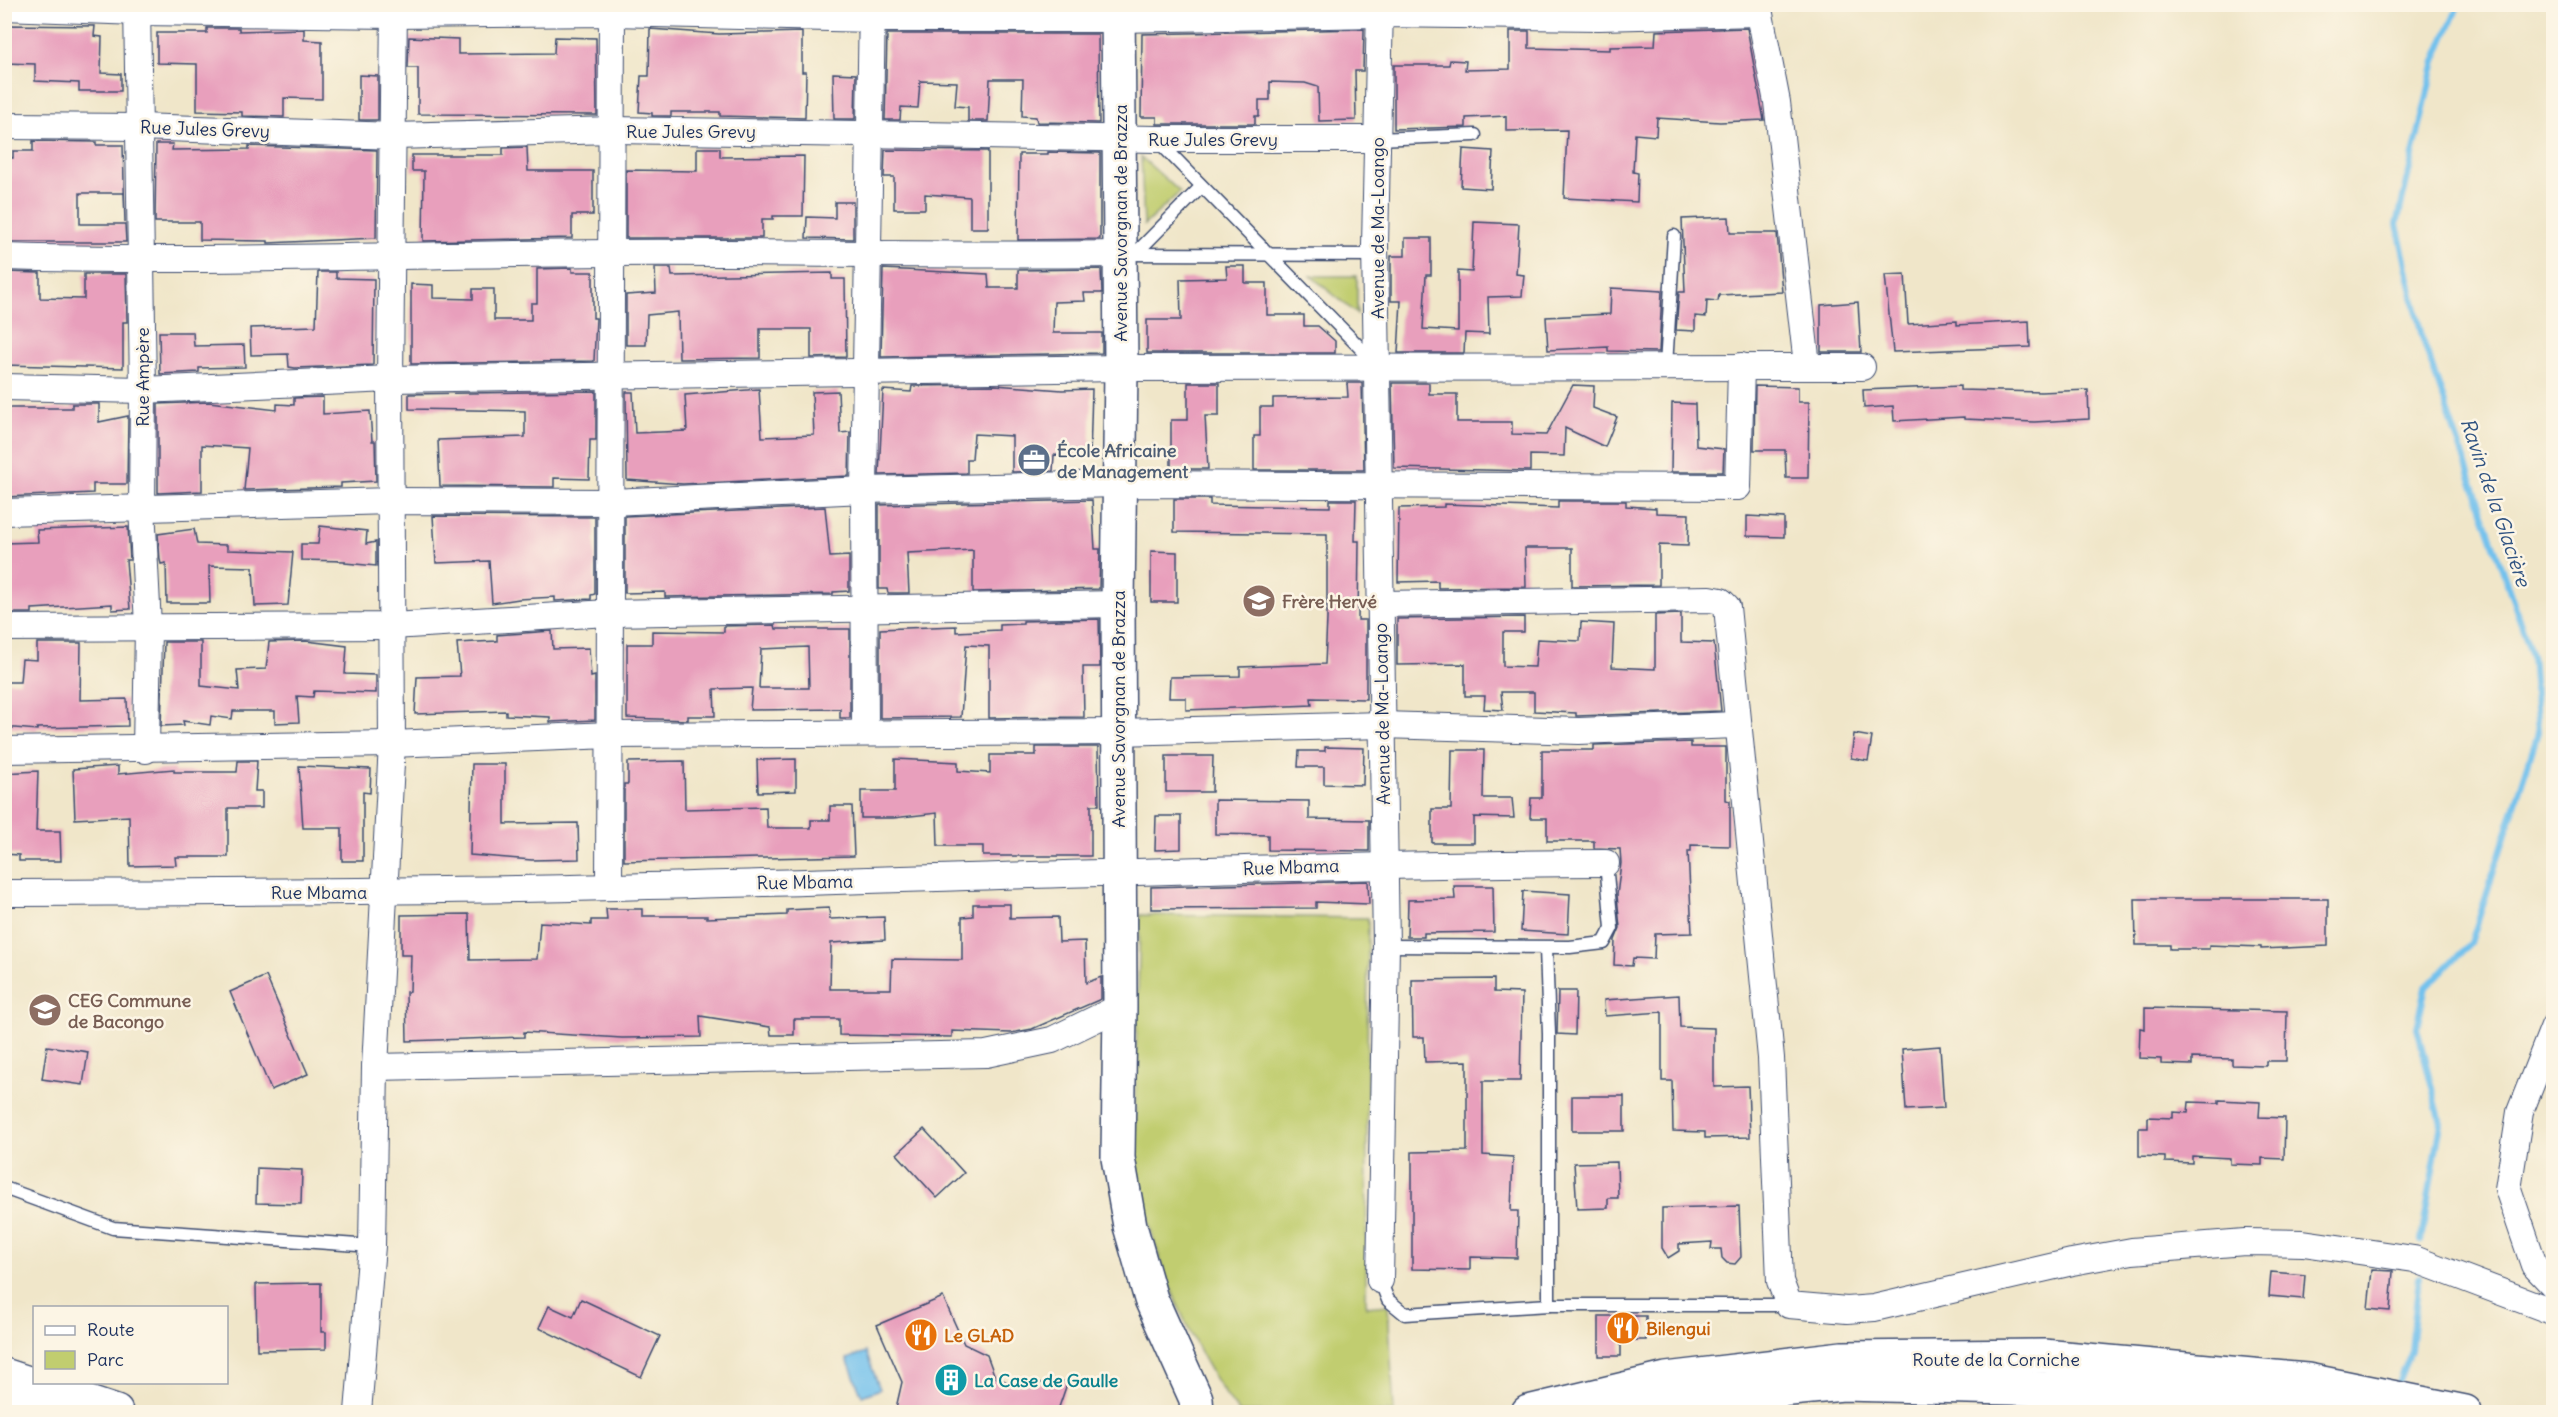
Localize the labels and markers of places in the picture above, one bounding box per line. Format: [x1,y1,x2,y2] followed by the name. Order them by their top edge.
[1057,439,1189,483] place label: École Africaine de Management
[1016,442,1052,478] office icon: École Africaine de Management
[1241,583,1277,619] school or university icon: Frère Hervé
[1282,590,1377,613] place label: Frère Hervé
[68,989,191,1033] place label: CEG Commune de Bacongo
[27,992,63,1028] school or university icon: CEG Commune de Bacongo
[1605,1310,1641,1346] restaurant icon: Bilengui
[903,1317,939,1353] restaurant icon: Le GLAD
[1646,1317,1711,1340] place label: Bilengui
[944,1324,1015,1347] place label: Le GLAD
[933,1362,969,1398] building icon: La Case de Gaulle
[974,1369,1119,1392] place label: La Case de Gaulle

